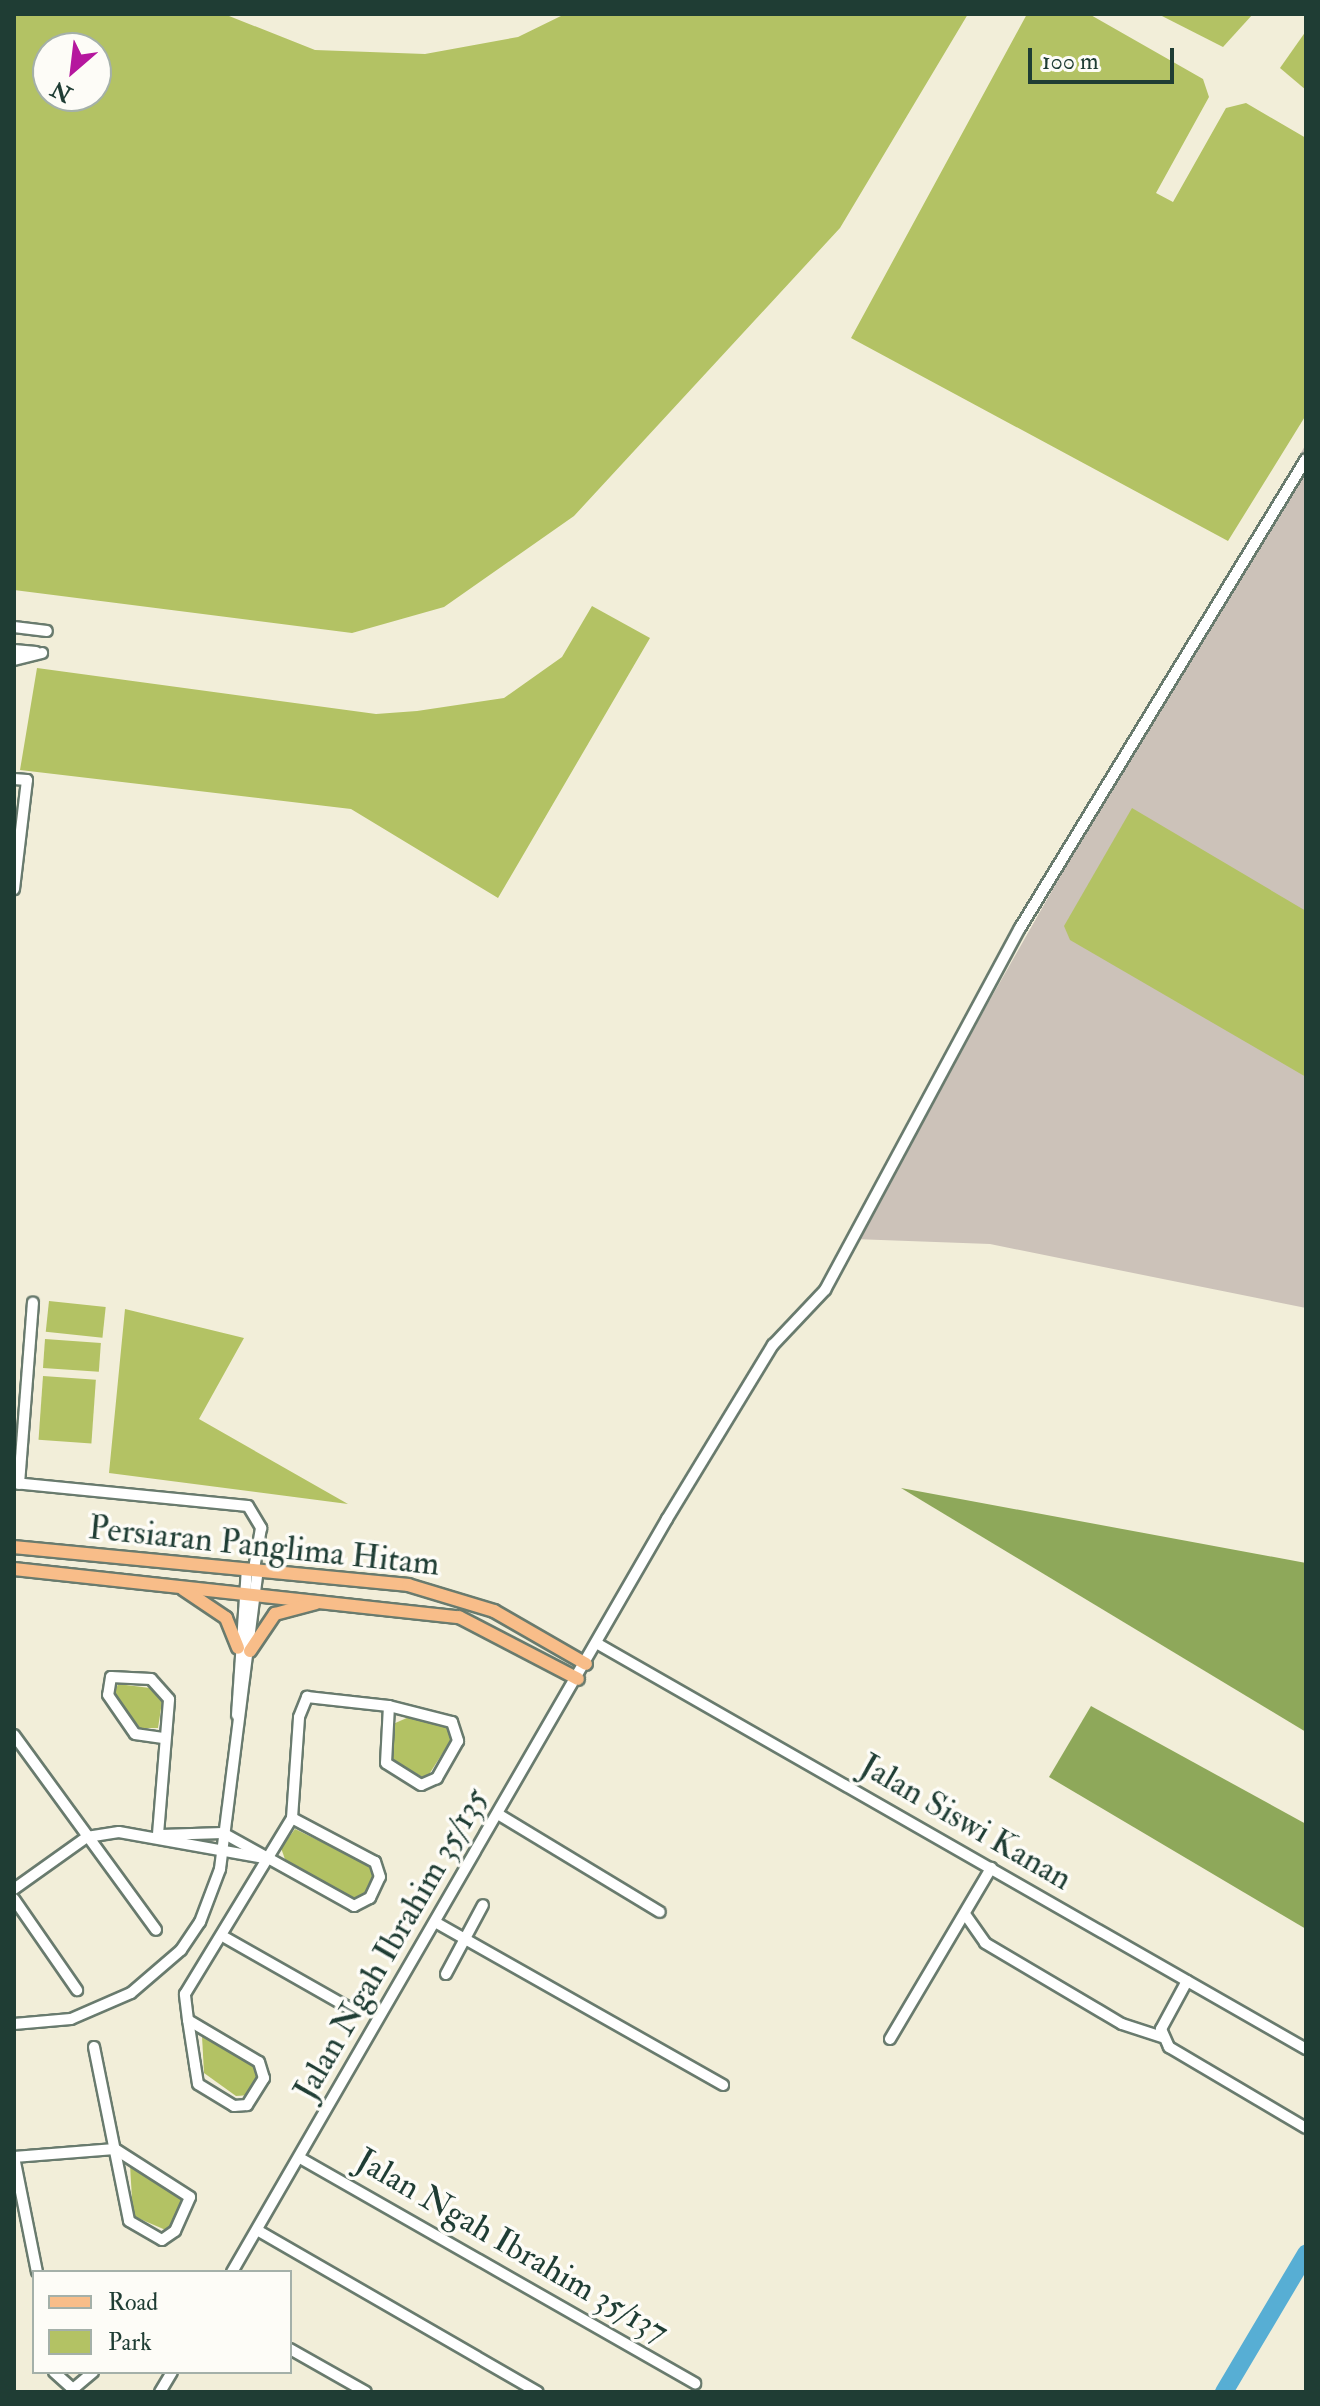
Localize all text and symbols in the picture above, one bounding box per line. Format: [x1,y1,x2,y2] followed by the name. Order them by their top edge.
[32,32,112,112] north arrow
[1032,32,1178,82] scale bar
[1042,46,1099,77] text: 100 m
[46,74,77,108] text: N
[87,1507,441,1585] street label: Persiaran Panglima Hitam
[853,1745,1079,1899] street label: Jalan Siswi Kanan
[285,1781,497,2107] street label: Jalan Ngah Ibrahim 35/135
[348,2140,676,2352] street label: Jalan Ngah Ibrahim 35/137
[32,2270,292,2374] legend
[108,2287,158,2318] text: Road
[108,2327,152,2358] text: Park

